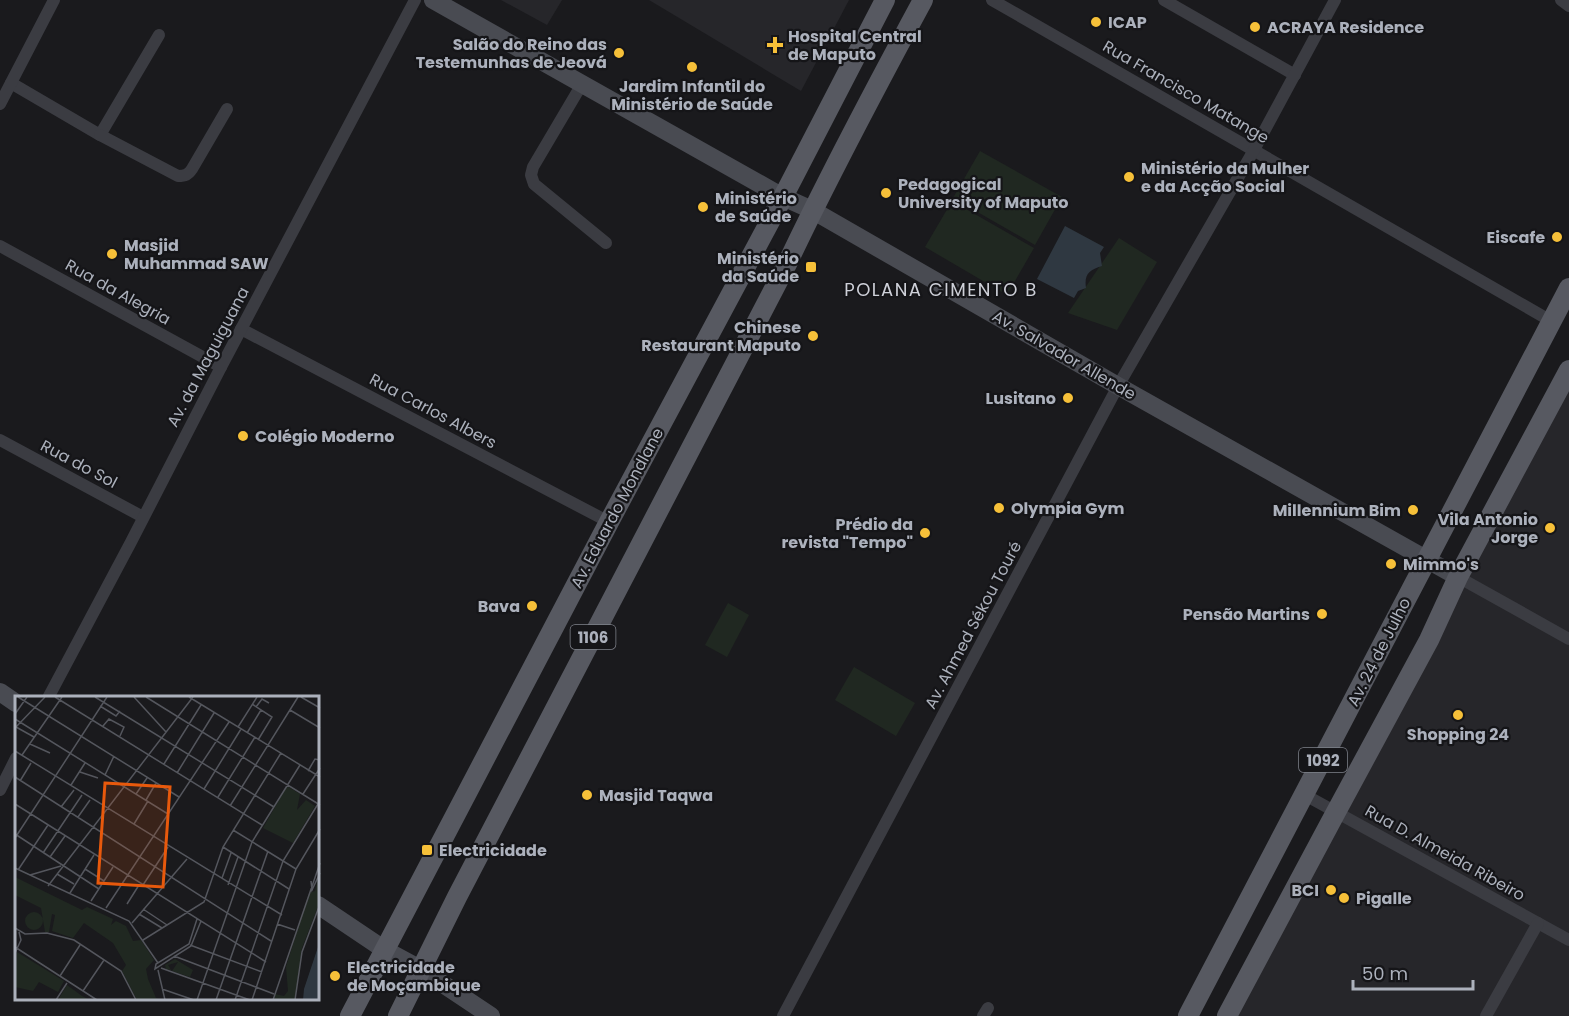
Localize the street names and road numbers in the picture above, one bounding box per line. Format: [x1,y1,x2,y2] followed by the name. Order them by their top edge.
[1099,35,1273,149] street label: Rua Francisco Matange
[61,254,175,330] street label: Rua da Alegria
[161,283,255,431] street label: Av. da Maguiguana
[988,304,1140,406] street label: Av. Salvador Allende
[365,368,501,454] street label: Rua Carlos Albers
[565,424,669,592] street label: Av. Eduardo Mondlane
[37,434,121,494] street label: Rua do Sol
[919,537,1027,713] street label: Av. Ahmed Sékou Touré
[1342,594,1416,710] street label: Av. 24 de Julho
[570,625,616,649] road number: 1106
[1299,748,1347,772] road number: 1092
[1361,799,1529,907] street label: Rua D. Almeida Ribeiro

